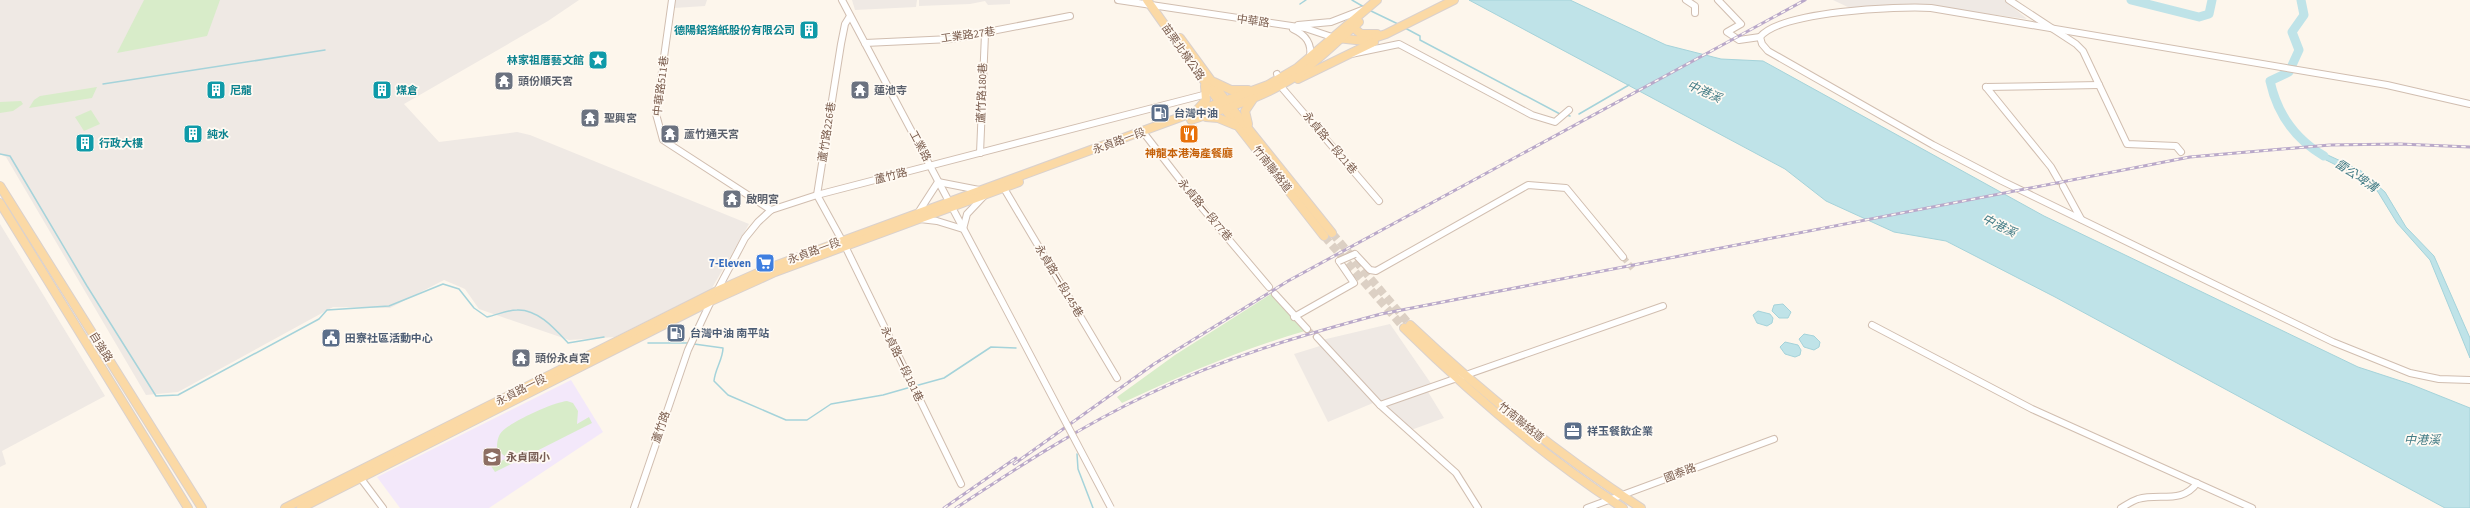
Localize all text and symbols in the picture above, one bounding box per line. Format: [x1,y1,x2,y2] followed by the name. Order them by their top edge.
[1236,11,1270,31] street label: 中華路
[798,19,820,41] building icon: 德陽鋁箔紙股份有限公司
[1158,21,1208,83] street label: 苗栗北橫公路
[674,23,795,38] place label: 德陽鋁箔紙股份有限公司
[940,24,996,46] street label: 工業路27巷
[587,49,609,71] place icon: 林家祖厝藝文館
[507,53,584,68] place label: 林家祖厝藝文館
[650,55,672,117] street label: 中華路511巷
[973,63,991,123] street label: 蘆竹路180巷
[493,70,515,92] temple icon: 頭份順天宮
[518,74,573,89] place label: 頭份順天宮
[1684,77,1726,108] water label: 中港溪
[205,79,227,101] building icon: 尼龍
[371,79,393,101] building icon: 煤倉
[849,79,871,101] temple icon: 蓮池寺
[230,83,252,98] place label: 尼龍
[396,83,418,98] place label: 煤倉
[874,83,907,98] place label: 蓮池寺
[815,101,839,163] street label: 蘆竹路226巷
[1149,102,1171,124] fuel station icon: 台灣中油
[1174,106,1218,121] place label: 台灣中油
[579,107,601,129] temple icon: 聖興宮
[1300,109,1360,177] street label: 永貞路一段21巷
[604,111,637,126] place label: 聖興宮
[182,123,204,145] building icon: 純水
[659,123,681,145] temple icon: 蘆竹通天宮
[1178,123,1200,145] restaurant icon: 神龍本港海產餐廳
[1091,125,1147,157] street label: 永貞路一段
[207,127,229,142] place label: 純水
[684,127,739,142] place label: 蘆竹通天宮
[906,128,934,164] street label: 工業路
[74,132,96,154] building icon: 行政大樓
[99,136,143,151] place label: 行政大樓
[1249,143,1295,195] street label: 竹南聯絡道
[1145,146,1233,161] place label: 神龍本港海產餐廳
[2331,156,2382,198] water label: 雷公埤溝
[873,165,909,187] street label: 蘆竹路
[1175,176,1235,244] street label: 永貞路一段77巷
[721,188,743,210] temple icon: 啟明宮
[746,192,779,207] place label: 啟明宮
[1979,210,2021,243] water label: 中港溪
[786,235,842,267] street label: 永貞路一段
[1031,242,1087,320] street label: 永貞路一段145巷
[754,252,776,274] supermarket icon: 7-Eleven
[709,256,751,271] place label: 7-Eleven
[665,322,687,344] fuel station icon: 台灣中油 南平站
[877,324,927,404] street label: 永貞路一段181巷
[690,326,769,341] place label: 台灣中油 南平站
[320,327,342,349] public building icon: 田寮社區活動中心
[86,329,116,365] street label: 自強路
[345,331,433,346] place label: 田寮社區活動中心
[510,347,532,369] temple icon: 頭份永貞宮
[535,351,590,366] place label: 頭份永貞宮
[493,371,549,409] street label: 永貞路一段
[1495,399,1547,445] street label: 竹南聯絡道
[649,409,673,445] street label: 蘆竹路
[1562,420,1584,442] office icon: 祥玉餐飲企業
[1587,424,1653,439] place label: 祥玉餐飲企業
[2404,432,2442,449] water label: 中港溪
[481,446,503,468] school or university icon: 永貞國小
[506,450,550,465] place label: 永貞國小
[1662,460,1698,486] street label: 國泰路

